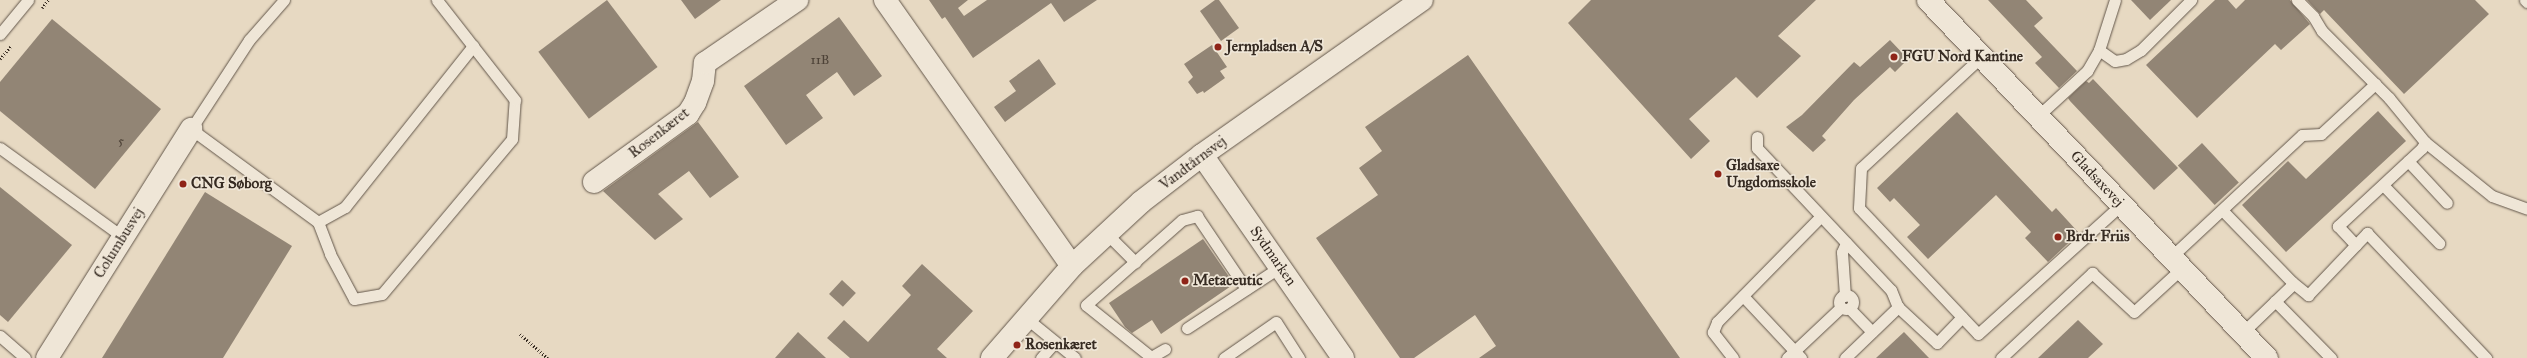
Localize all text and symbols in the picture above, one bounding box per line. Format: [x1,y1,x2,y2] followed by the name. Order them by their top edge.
[1226,38,1323,56] place label: Jernpladsen A/S
[1213,42,1223,52] marker: Jernpladsen A/S
[1902,48,2023,66] place label: FGU Nord Kantine
[811,52,829,68] house number: 11B
[1889,52,1899,62] marker: FGU Nord Kantine
[625,104,693,162] street label: Rosenkæret
[1156,132,1230,194] street label: Vandtårnsvej
[118,133,124,149] house number: 5
[2066,147,2128,211] street label: Gladsaxevej
[1726,156,1816,191] place label: Gladsaxe Ungdomsskole
[1713,169,1723,179] marker: Gladsaxe Ungdomsskole
[191,175,272,193] place label: CNG Søborg
[178,179,188,189] marker: CNG Søborg
[90,204,148,282] street label: Columbusvej
[1246,223,1300,289] street label: Sydmarken
[2066,228,2129,246] place label: Brdr. Friis
[2053,232,2063,242] marker: Brdr. Friis
[1193,272,1262,290] place label: Metaceutic
[1180,276,1190,286] marker: Metaceutic
[1025,336,1097,354] place label: Rosenkæret
[1012,340,1022,350] marker: Rosenkæret

